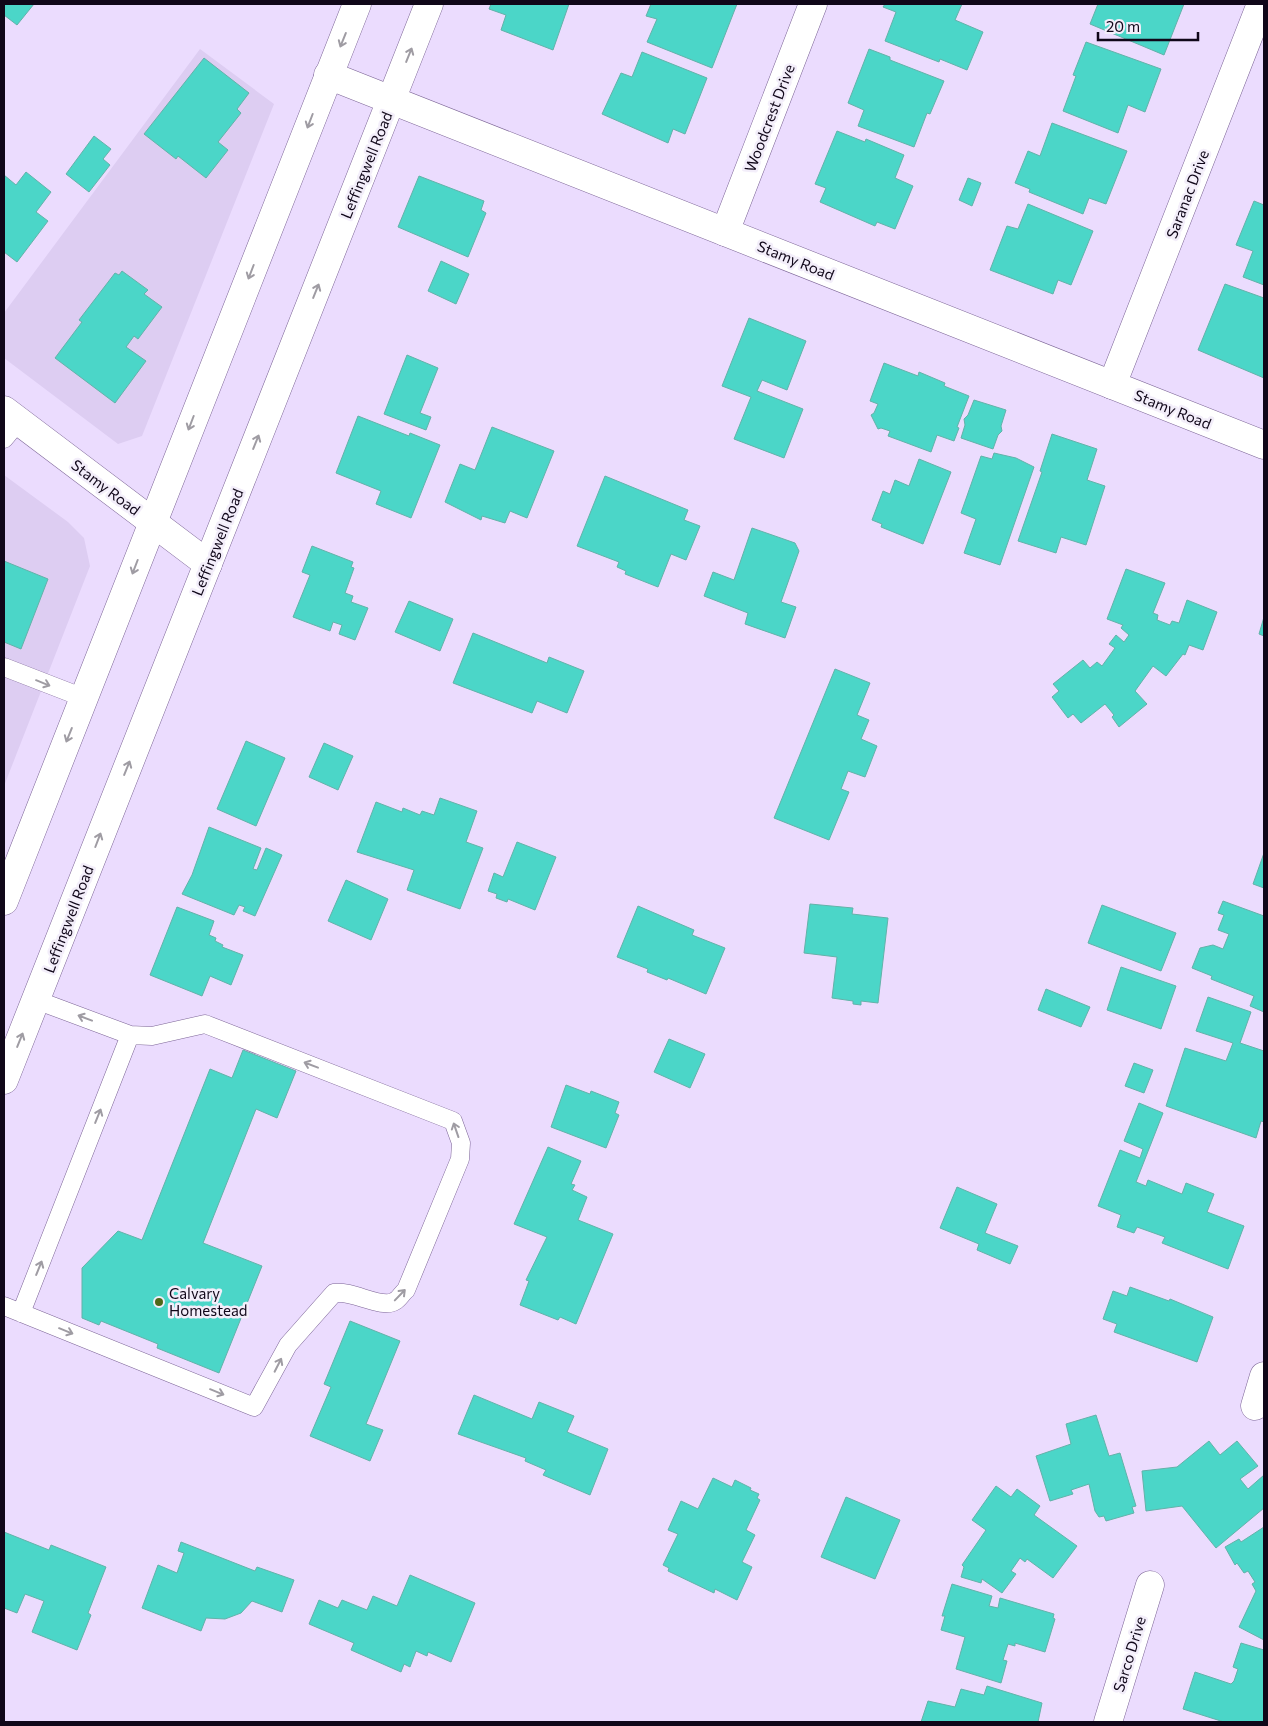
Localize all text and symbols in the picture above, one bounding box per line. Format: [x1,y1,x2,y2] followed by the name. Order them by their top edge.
[1098,10,1198,42] scale bar
[1106,17,1140,35] text: 20 m
[337,32,346,47] one-way arrow
[405,48,415,63] one-way arrow
[740,62,798,174] street label: Woodcrest Drive
[336,109,396,221] street label: Leffingwell Road
[305,113,314,128] one-way arrow
[1162,147,1212,241] street label: Saranac Drive
[755,236,837,284] street label: Stamy Road
[246,264,255,279] one-way arrow
[312,284,321,299] one-way arrow
[1132,385,1214,433] street label: Stamy Road
[186,415,196,430] one-way arrow
[252,435,261,450] one-way arrow
[68,455,144,519] street label: Stamy Road
[187,486,247,598] street label: Leffingwell Road
[130,559,139,574] one-way arrow
[36,680,51,689] one-way arrow
[64,727,73,742] one-way arrow
[123,761,132,777] one-way arrow
[95,833,104,848] one-way arrow
[39,863,97,975] street label: Leffingwell Road
[78,1013,93,1022] one-way arrow
[15,1033,25,1048] one-way arrow
[304,1060,319,1069] one-way arrow
[94,1109,103,1125] one-way arrow
[451,1123,460,1138] one-way arrow
[35,1260,44,1275] one-way arrow
[169,1284,247,1319] place label: Calvary Homestead
[394,1289,406,1302] one-way arrow
[153,1296,165,1308] marker: Calvary Homestead
[58,1327,73,1336] one-way arrow
[273,1357,283,1372] one-way arrow
[209,1388,224,1397] one-way arrow
[1109,1614,1149,1694] street label: Sarco Drive

